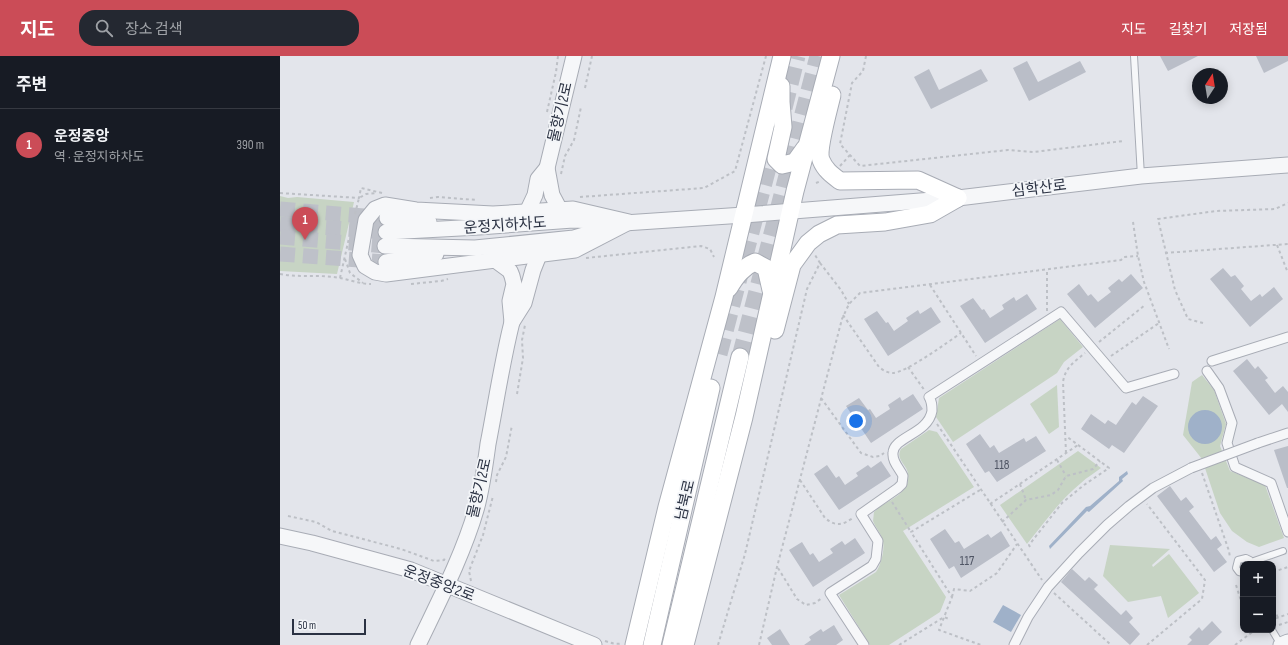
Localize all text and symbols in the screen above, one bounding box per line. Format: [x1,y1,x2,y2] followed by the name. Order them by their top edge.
[79,10,359,46] search box
[93,17,115,39] icon: search
[20,19,55,42] text: 지도
[125,20,183,39] text: 장소 검색
[1121,21,1147,38] text: 지도
[1169,21,1207,38] text: 길찾기
[1229,21,1268,38] text: 저장됨
[1192,68,1228,104] north arrow
[16,75,47,95] text: 주변
[544,80,577,144] street label: 물향기2로
[54,127,109,146] text: 운정중앙
[26,137,32,153] text: 1
[237,137,264,153] text: 390 m
[54,149,144,165] text: 역 · 운정지하차도
[1011,176,1068,201] street label: 심학산로
[292,207,318,240] pin: 1
[463,213,547,238] street label: 운정지하차도
[846,411,866,431] your location
[463,456,496,520] street label: 물향기2로
[995,457,1010,473] house number: 118
[672,478,699,522] street label: 남북로
[960,553,975,569] house number: 117
[400,561,477,606] street label: 운정중앙2로
[1240,561,1276,633] map controls
[1240,561,1276,597] button: +
[1240,597,1276,633] button: −
[292,617,366,636] scale bar
[298,619,316,632] text: 50 m

